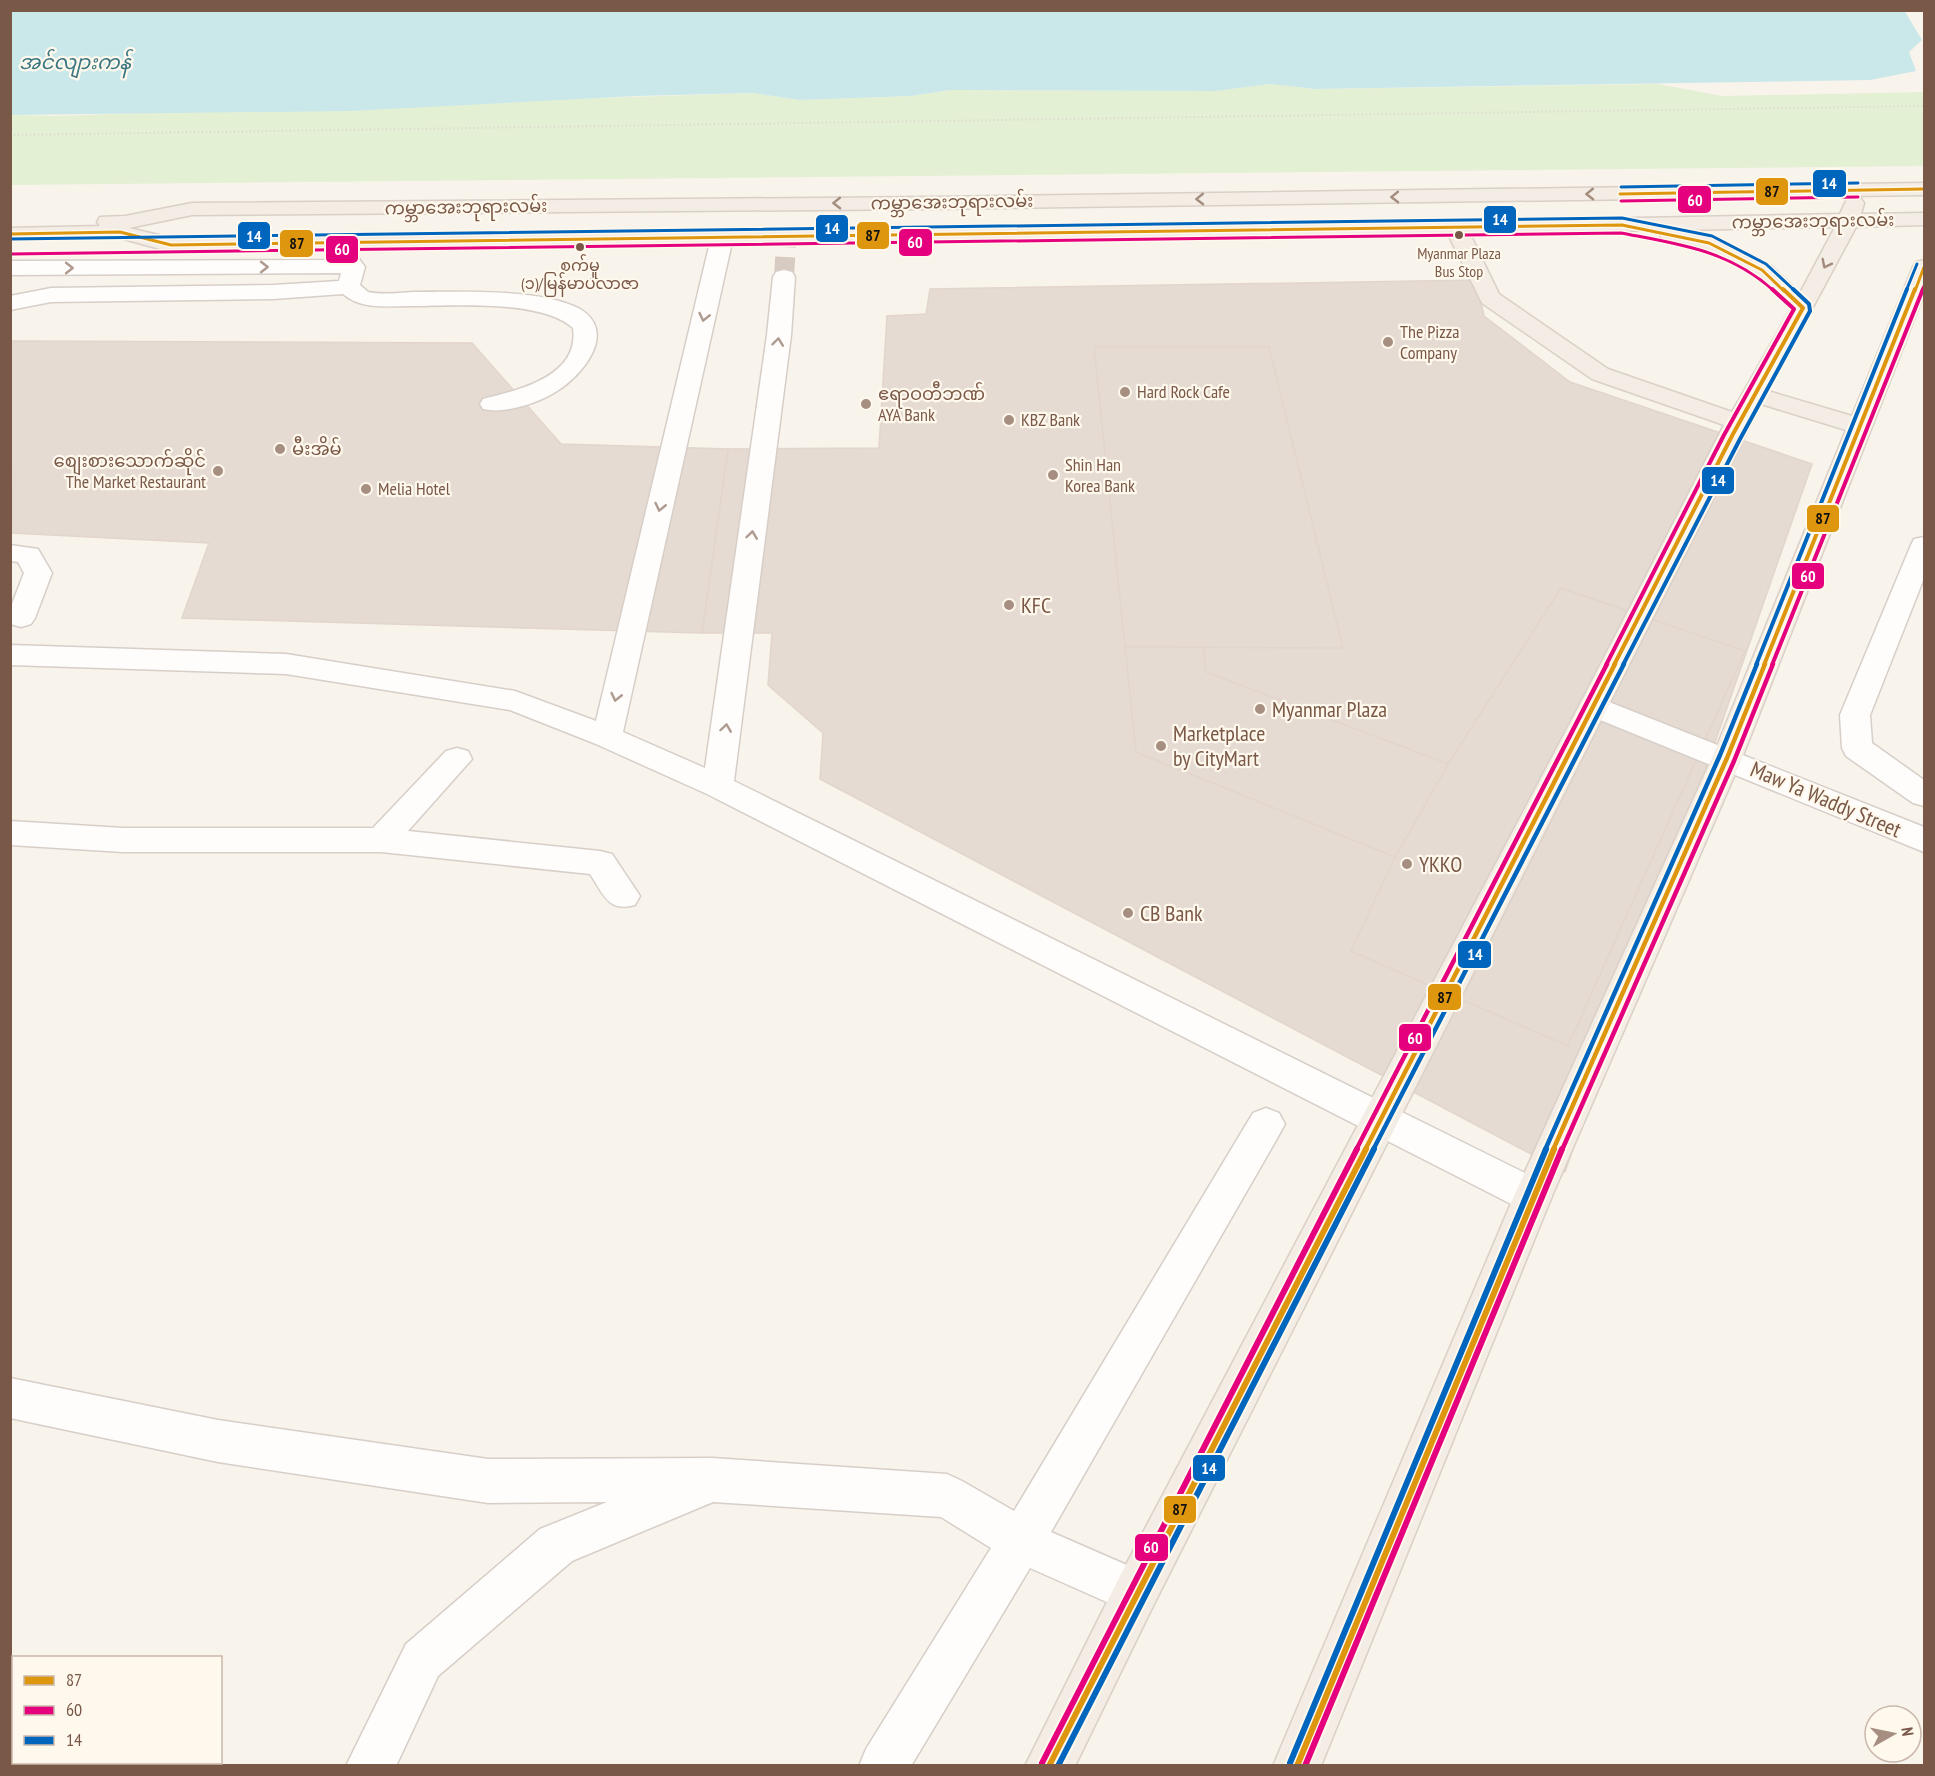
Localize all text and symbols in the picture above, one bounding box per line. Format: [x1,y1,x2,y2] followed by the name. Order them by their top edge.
[19,48,134,79] water label: အင်လျားကန်
[1812,169,1847,198] line badge: 14
[1821,173,1837,193] text: 14
[1755,177,1789,206] line badge: 87
[1764,181,1780,201] text: 87
[1677,185,1712,214] line badge: 60
[870,188,1034,218] street label: ကမ္ဘာအေးဘုရားလမ်း
[1585,188,1594,201] one-way arrow
[1687,190,1703,210] text: 60
[1390,191,1399,203] one-way arrow
[384,193,548,223] street label: ကမ္ဘာအေးဘုရားလမ်း
[1195,193,1204,205] one-way arrow
[832,197,841,210] one-way arrow
[1483,205,1517,234] line badge: 14
[1731,207,1895,237] street label: ကမ္ဘာအေးဘုရားလမ်း
[1492,209,1508,229] text: 14
[815,214,849,243] line badge: 14
[824,218,840,238] text: 14
[237,221,271,250] line badge: 14
[856,221,890,250] line badge: 87
[865,225,881,245] text: 87
[246,226,262,246] text: 14
[898,228,933,257] line badge: 60
[279,229,314,258] line badge: 87
[1453,229,1465,241] marker: Myanmar Plaza Bus Stop
[907,232,923,252] text: 60
[289,233,305,253] text: 87
[325,235,359,264] line badge: 60
[334,239,350,259] text: 60
[574,241,586,253] marker: စက်မှု (၁)/မြန်မာပလာဇာ
[1417,243,1501,281] place label: Myanmar Plaza Bus Stop
[521,254,639,297] place label: စက်မှု (၁)/မြန်မာပလာဇာ
[1822,258,1833,268] one-way arrow
[259,261,268,273] one-way arrow
[64,262,73,274] one-way arrow
[698,312,711,322] one-way arrow
[1400,320,1459,364] place label: The Pizza Company
[1381,335,1395,349] marker: The Pizza Company
[771,337,784,346] one-way arrow
[878,380,985,426] place label: ဧရာဝတီဘဏ် AYA Bank
[1137,380,1230,403] place label: Hard Rock Cafe
[1118,385,1132,399] marker: Hard Rock Cafe
[859,397,873,411] marker: ဧရာဝတီဘဏ် AYA Bank
[1021,408,1080,431] place label: KBZ Bank
[1002,413,1016,427] marker: KBZ Bank
[292,435,342,460] place label: မီးအိမ်
[273,442,287,456] marker: မီးအိမ်
[54,447,206,493] place label: စျေးစားသောက်ဆိုင် The Market Restaurant
[1065,453,1135,497] place label: Shin Han Korea Bank
[211,464,225,478] marker: စျေးစားသောက်ဆိုင် The Market Restaurant
[1701,466,1735,495] line badge: 14
[1046,468,1060,482] marker: Shin Han Korea Bank
[1710,470,1726,490] text: 14
[378,477,451,500] place label: Melia Hotel
[359,482,373,496] marker: Melia Hotel
[654,502,667,512] one-way arrow
[1806,504,1840,533] line badge: 87
[1815,508,1831,528] text: 87
[746,530,758,540] one-way arrow
[1791,562,1825,590] line badge: 60
[1800,566,1816,586] text: 60
[1021,591,1051,619] place label: KFC
[1002,598,1016,612] marker: KFC
[610,692,623,702] one-way arrow
[1272,695,1387,723] place label: Myanmar Plaza
[1253,702,1267,716] marker: Myanmar Plaza
[1173,719,1265,772] place label: Marketplace by CityMart
[719,724,732,733] one-way arrow
[1154,739,1168,753] marker: Marketplace by CityMart
[1746,755,1906,843] street label: Maw Ya Waddy Street
[1419,850,1462,878] place label: YKKO
[1400,857,1414,871] marker: YKKO
[1140,899,1203,927] place label: CB Bank
[1121,906,1135,920] marker: CB Bank
[1457,940,1492,969] line badge: 14
[1467,944,1483,964] text: 14
[1427,983,1462,1011] line badge: 87
[1437,987,1453,1007] text: 87
[1398,1023,1432,1052] line badge: 60
[1407,1028,1423,1048] text: 60
[1192,1454,1226,1482] line badge: 14
[1201,1458,1217,1478] text: 14
[1163,1495,1197,1524] line badge: 87
[1172,1499,1188,1519] text: 87
[1134,1533,1169,1562] line badge: 60
[1143,1537,1159,1557] text: 60
[12,1656,222,1764] legend
[66,1668,82,1691] text: 87
[66,1698,82,1721] text: 60
[1863,1704,1923,1764] north arrow
[1897,1726,1918,1737] text: N
[66,1728,82,1751] text: 14

